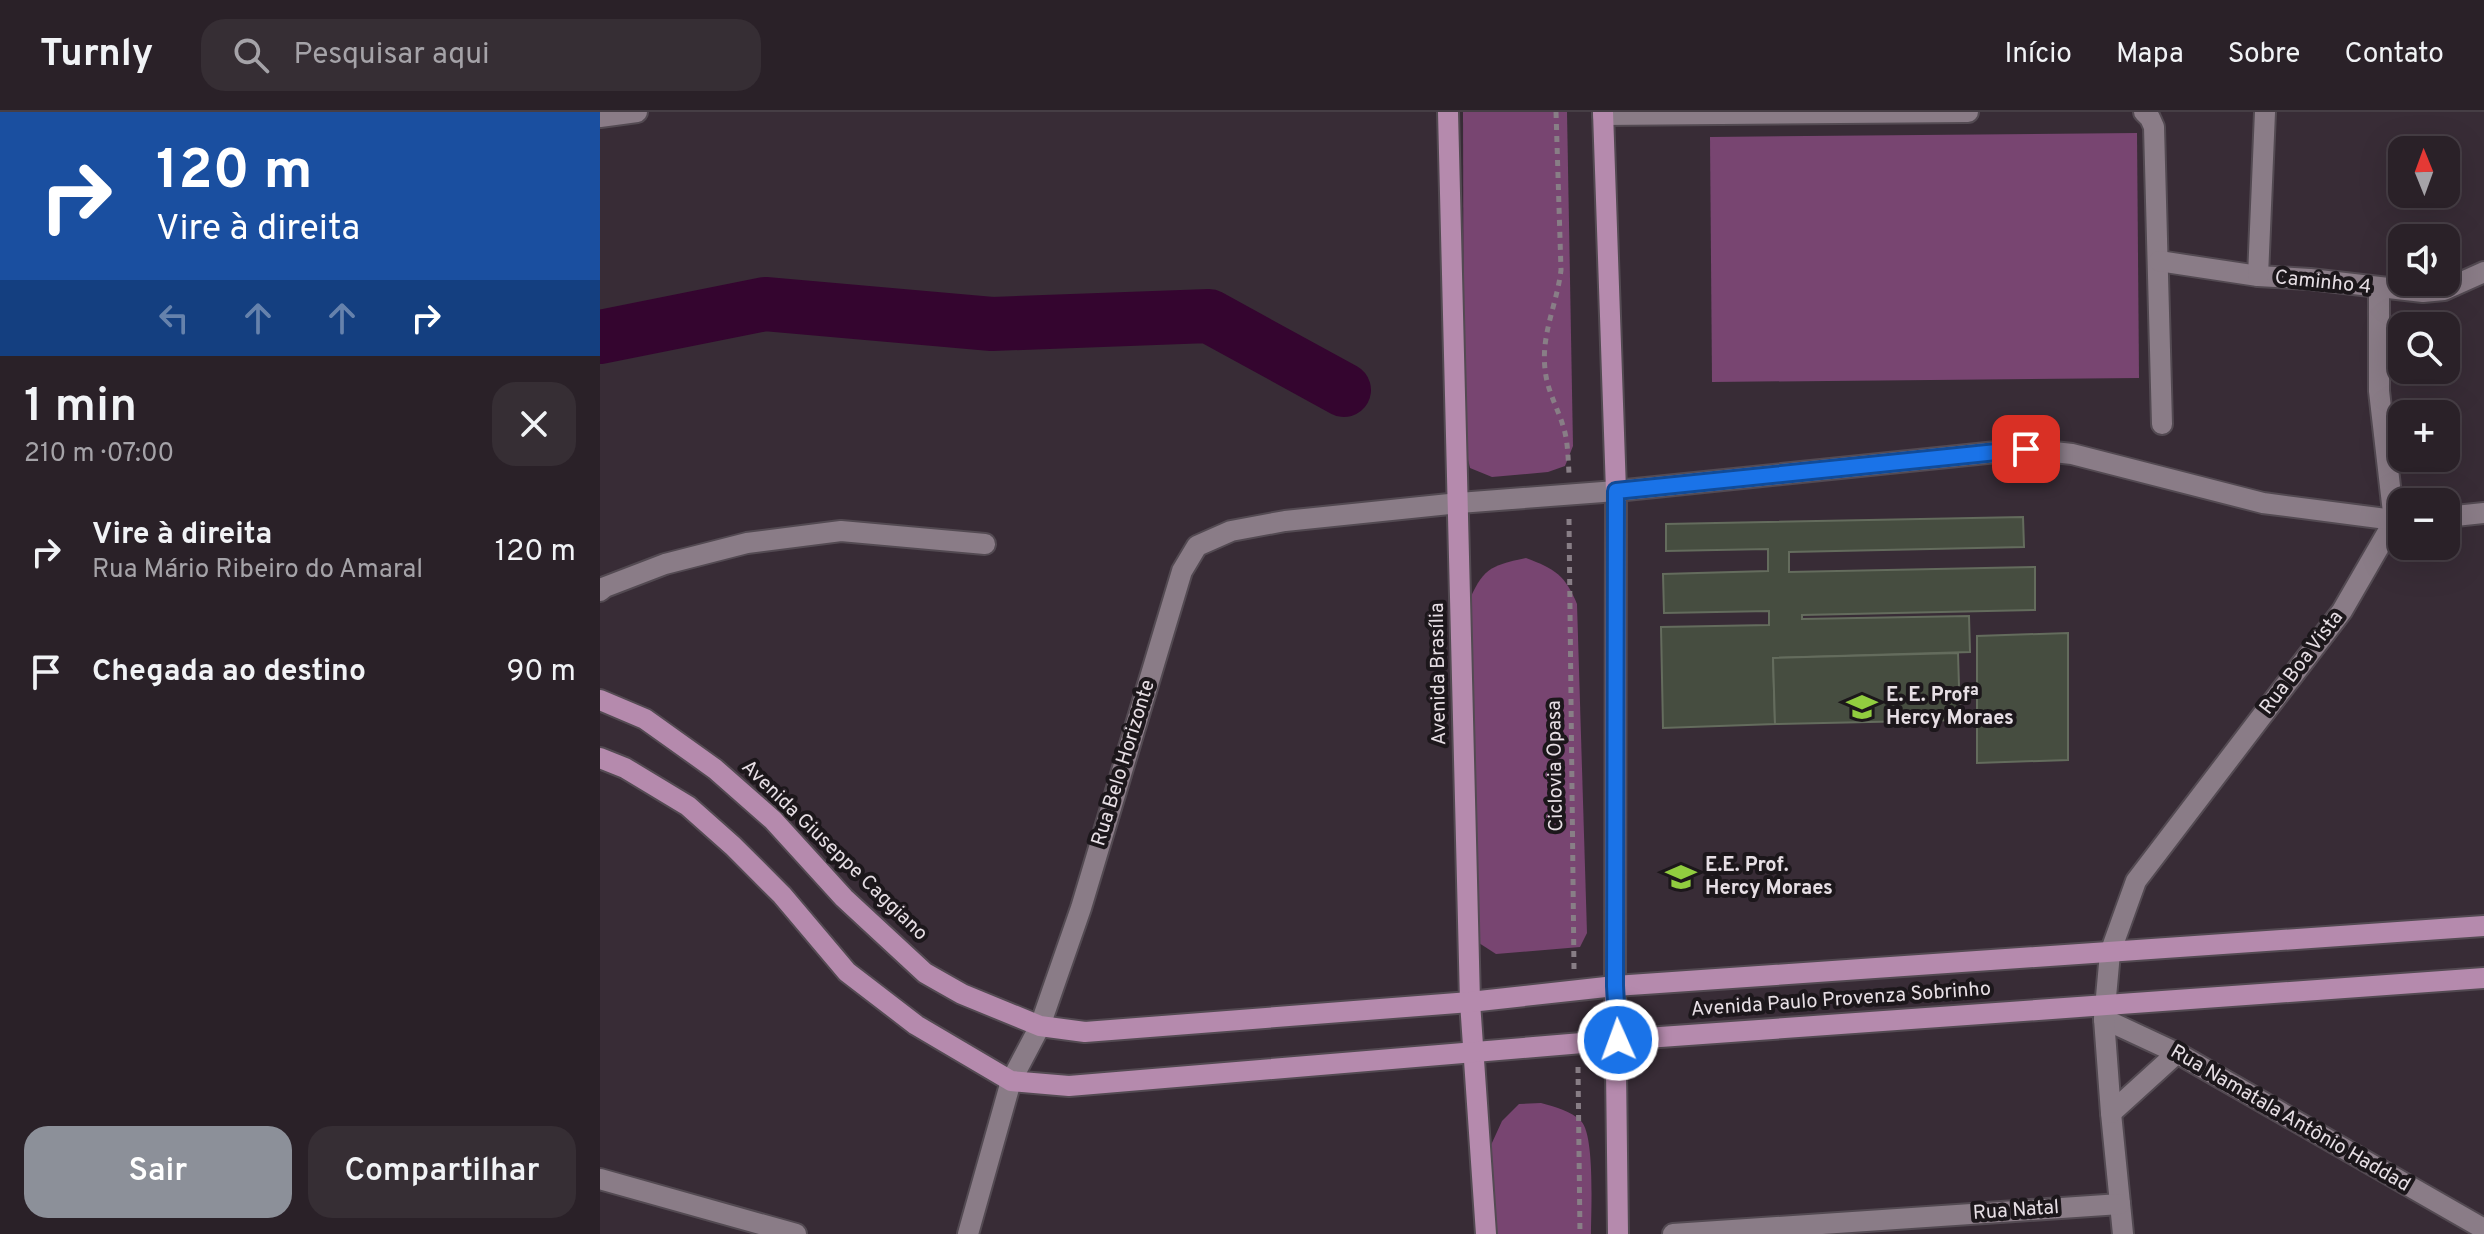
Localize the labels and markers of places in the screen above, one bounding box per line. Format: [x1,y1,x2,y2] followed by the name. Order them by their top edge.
[1992,415,2060,483] pin
[1886,683,2014,732] place label: E. E. Profª Hercy Moraes
[1845,690,1879,724] school or university icon: E. E. Profª Hercy Moraes
[1705,853,1833,902] place label: E.E. Prof. Hercy Moraes
[1664,860,1698,894] school or university icon: E.E. Prof. Hercy Moraes

